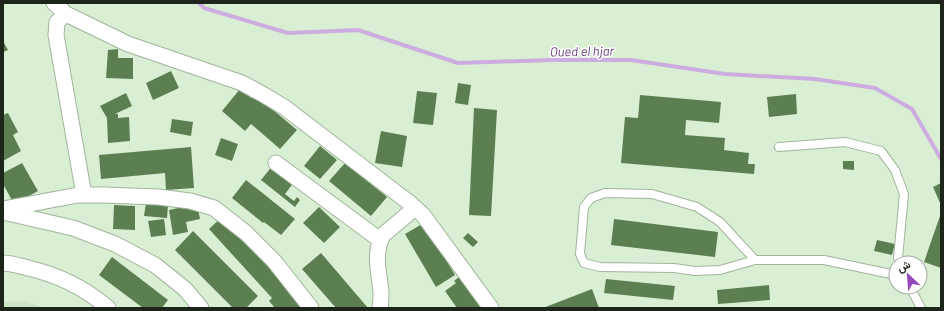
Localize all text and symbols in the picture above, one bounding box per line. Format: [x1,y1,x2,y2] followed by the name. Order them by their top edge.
[550,42,615,60] water label: Oued el hjar
[888,255,928,295] north arrow
[895,257,913,275] text: ش

